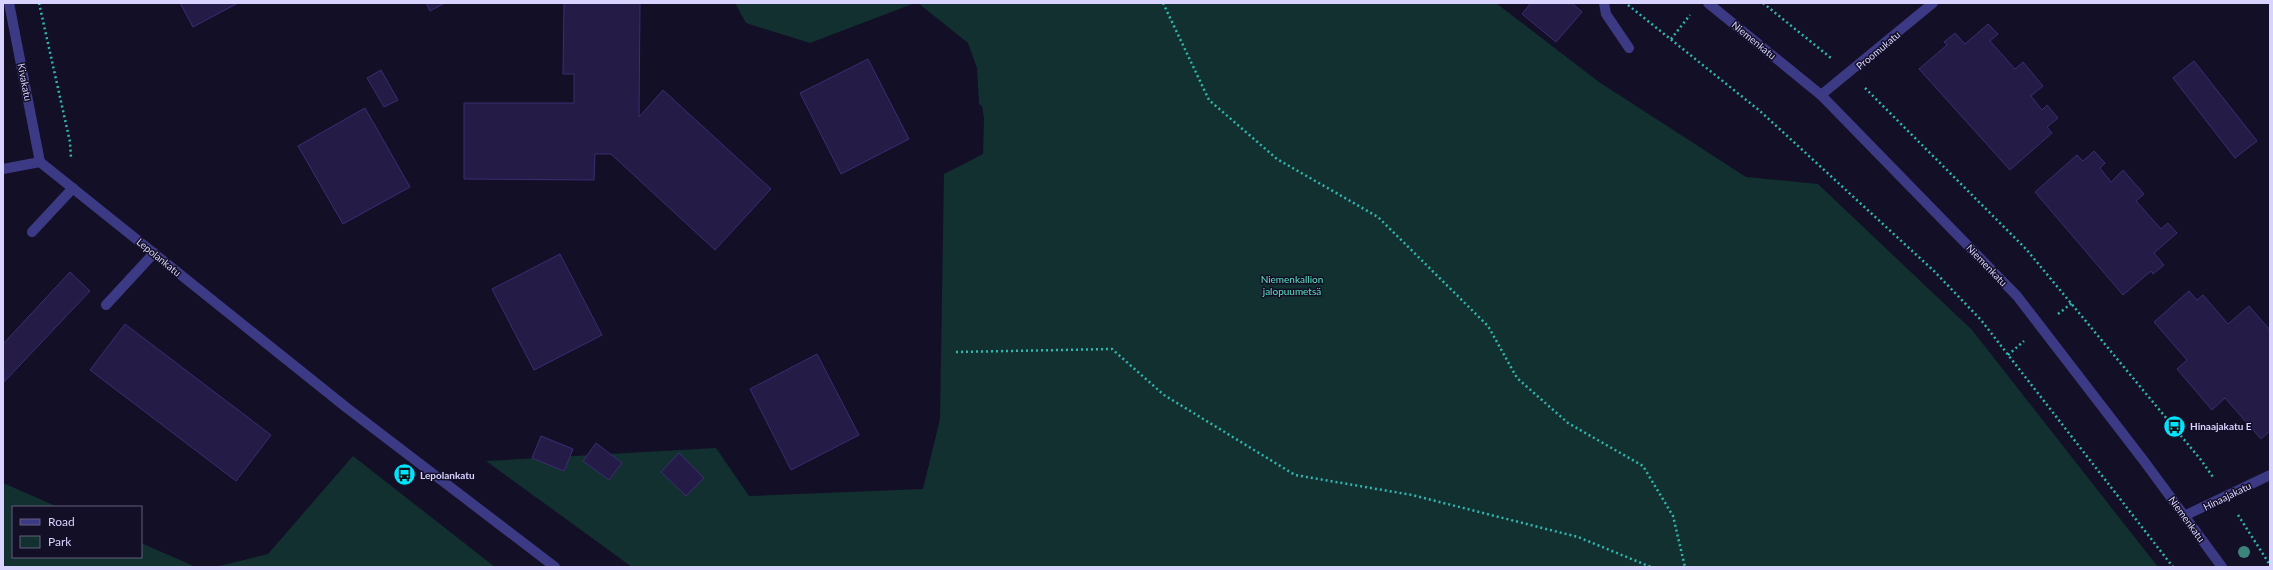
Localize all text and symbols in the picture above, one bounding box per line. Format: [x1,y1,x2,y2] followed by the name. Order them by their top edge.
[1729,19,1779,61] street label: Niemenkatu
[1854,28,1902,72] street label: Proomukatu
[15,62,35,102] street label: Kivakatu
[134,236,184,278] street label: Lepolankatu
[1964,242,2010,288] street label: Niemenkatu
[1261,273,1323,297] park label: Niemenkallion jalopuumetsä
[2161,413,2187,439] bus stop icon: Hinaajakatu E
[2190,420,2252,432] place label: Hinaajakatu E
[391,462,417,488] bus stop icon: Lepolankatu
[420,469,475,481] place label: Lepolankatu
[2201,479,2253,513] street label: Hinaajakatu
[2166,494,2208,544] street label: Niemenkatu
[12,506,142,558] legend
[48,514,75,529] text: Road
[48,534,72,549] text: Park

